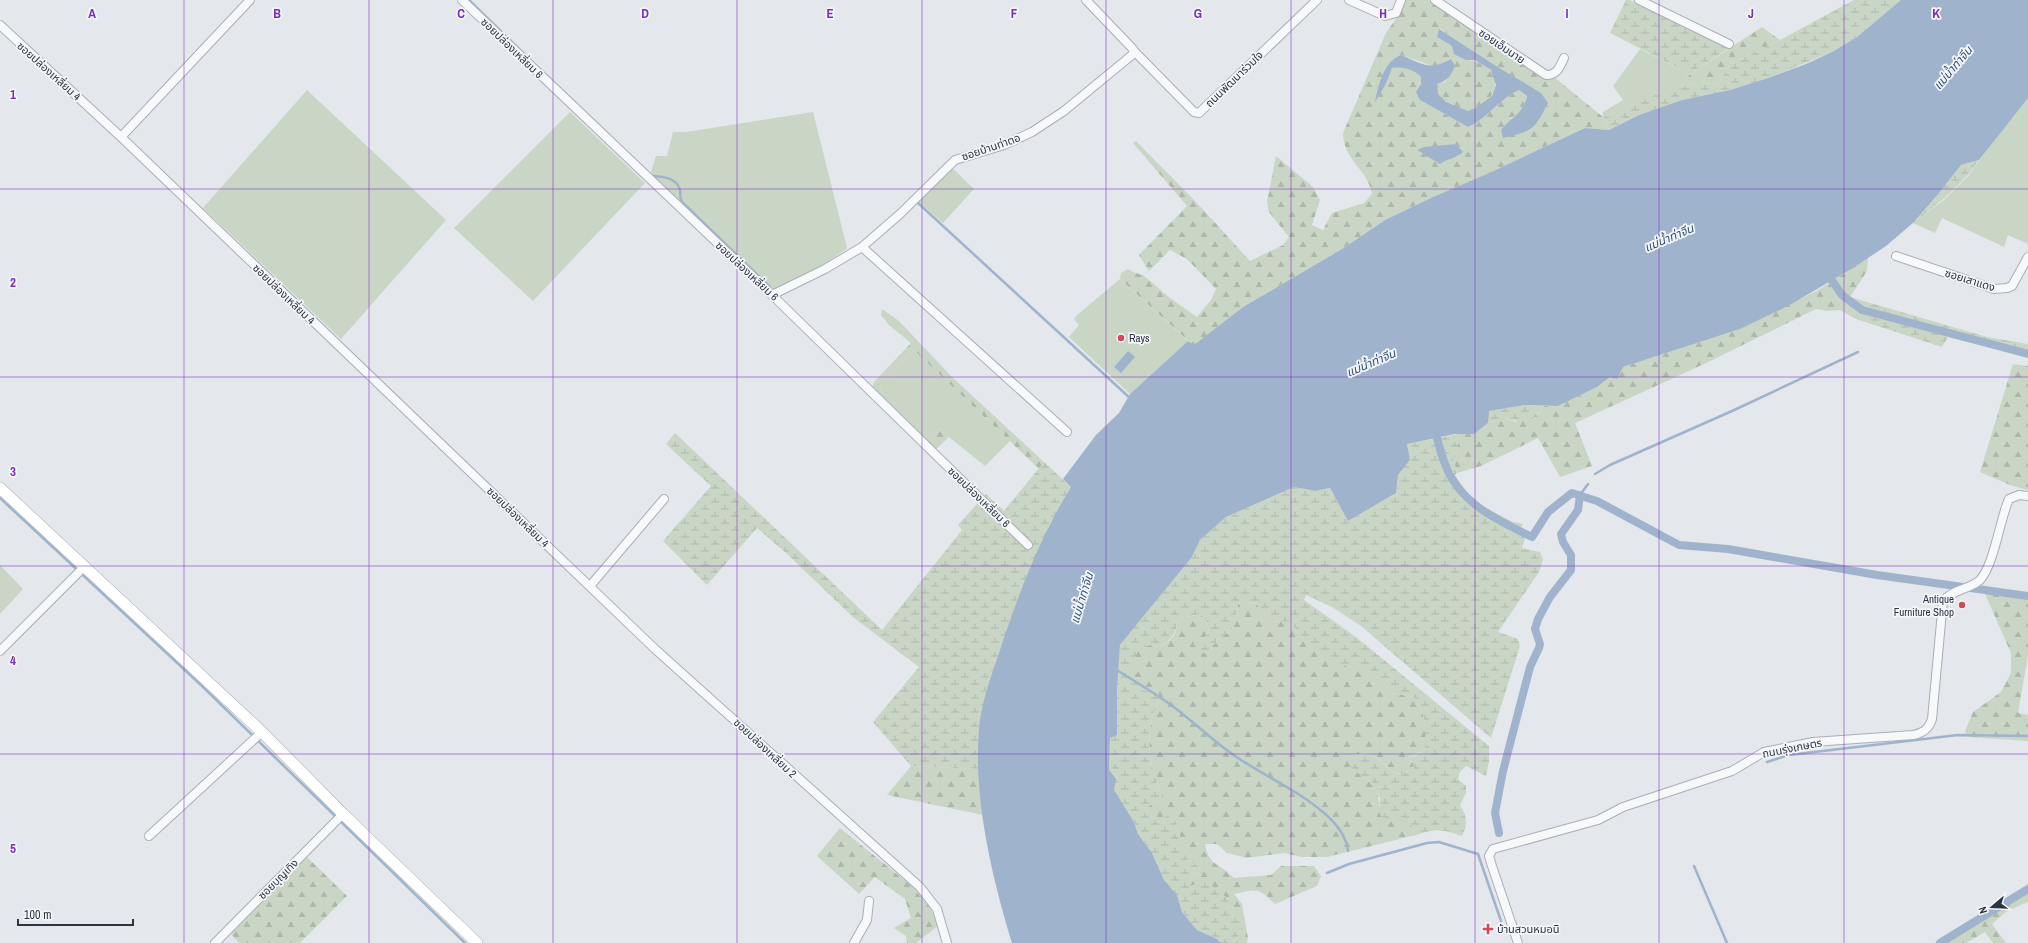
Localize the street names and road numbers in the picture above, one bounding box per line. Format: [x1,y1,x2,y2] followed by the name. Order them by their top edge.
[478,14,547,81] street label: ซอยปล่องเหลี่ยม 6
[1476,25,1528,67] street label: ซอยเอ็มนาย
[14,38,84,103] street label: ซอยปล่องเหลี่ยม 4
[1202,48,1266,110] street label: ถนนพัฒนาร่วมใจ
[960,130,1022,164] street label: ซอยบ้านท่าตอ
[713,238,782,304] street label: ซอยปล่องเหลี่ยม 6
[250,260,319,327] street label: ซอยปล่องเหลี่ยม 4
[1943,266,1997,294] street label: ซอยเสาแดง
[945,463,1014,530] street label: ซอยปล่องเหลี่ยม 6
[484,483,553,550] street label: ซอยปล่องเหลี่ยม 4
[731,715,800,781] street label: ซอยปล่องเหลี่ยม 2
[1761,735,1823,761] street label: ถนนรุ่งเกษตร
[255,856,301,902] street label: ซอยบุญเทิง

